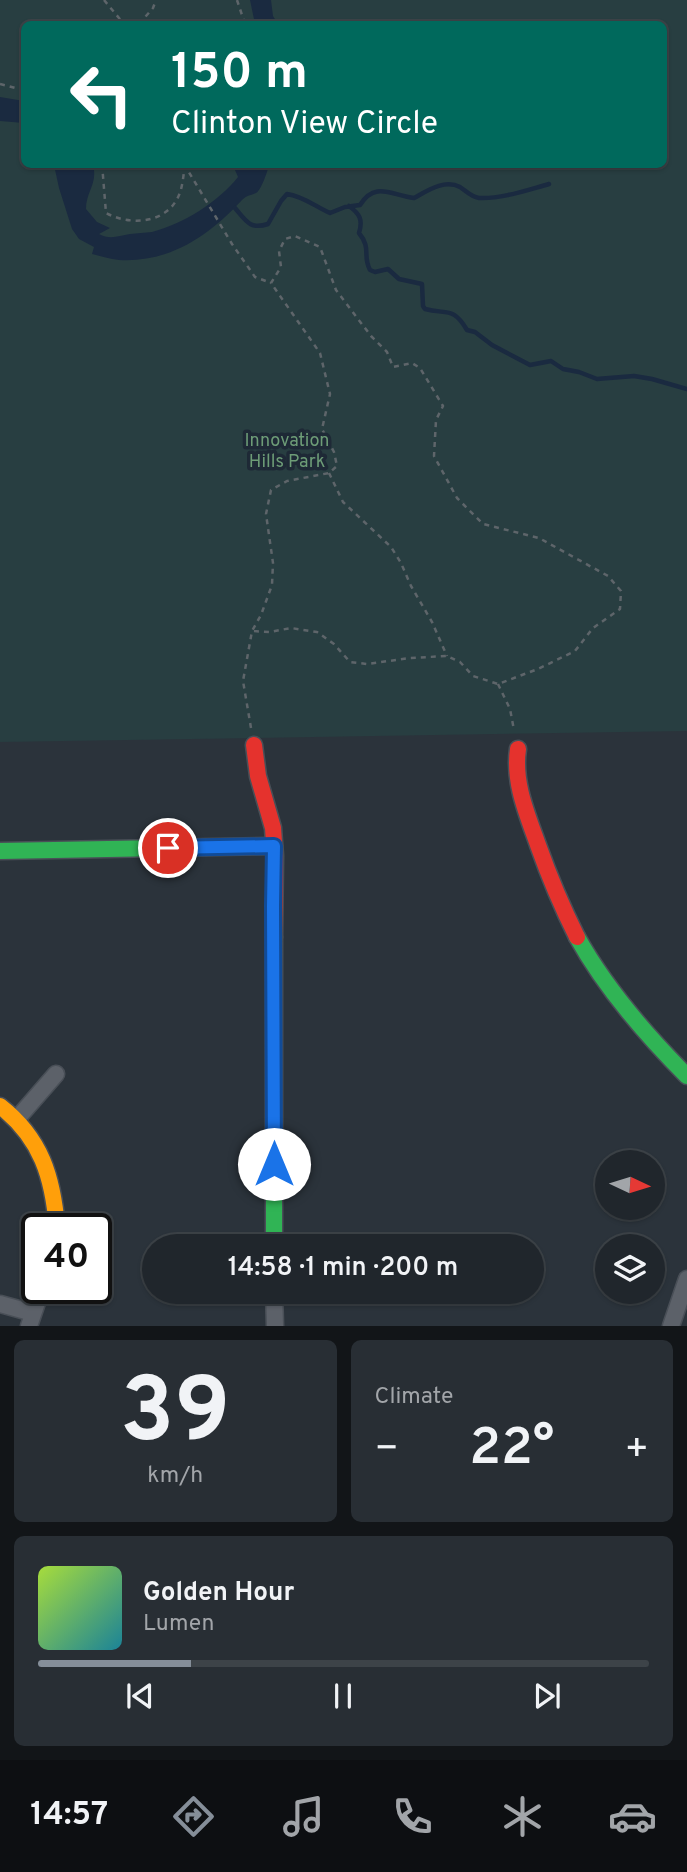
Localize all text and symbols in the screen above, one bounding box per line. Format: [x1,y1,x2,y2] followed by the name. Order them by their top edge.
[171,44,308,106] text: 150 m
[56,49,147,140] icon: left
[171,105,438,145] text: Clinton View Circle
[245,430,329,474] park label: Innovation Hills Park
[138,818,198,878] pin
[149,829,187,867] icon: arrive
[237,1127,311,1201] position arrow
[595,1150,665,1220] north arrow
[595,1150,665,1304] map controls
[21,1213,112,1304] speed limit sign: 40
[595,1234,665,1304] button: layers
[228,1252,458,1285] text: 14:58 · 1 min · 200 m
[120,1359,230,1474] text: 39
[375,1383,453,1412] text: Climate
[469,1417,554,1483] text: 22°
[375,1426,399,1475] text: −
[624,1426,649,1475] text: +
[147,1462,203,1491] text: km/h
[143,1577,294,1610] text: Golden Hour
[143,1610,214,1639] text: Lumen
[121,1677,159,1715] icon: previous
[324,1677,362,1715] icon: pause
[528,1677,566,1715] icon: next
[169,1792,218,1841] icon: directions
[279,1792,328,1841] icon: music
[388,1792,437,1841] icon: phone
[498,1792,547,1841] icon: climate
[608,1792,657,1841] icon: car
[30,1796,108,1836] text: 14:57

